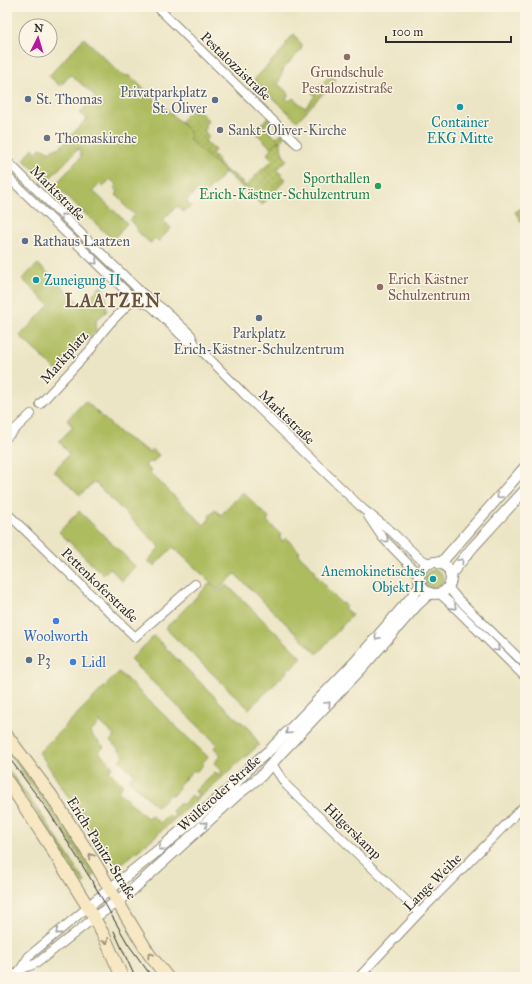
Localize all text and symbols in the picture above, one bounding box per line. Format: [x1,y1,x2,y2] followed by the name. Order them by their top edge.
[18,18,58,58] north arrow
[386,18,511,44] scale bar
[34,22,45,35] text: N
[392,25,423,39] text: 100 m
[197,28,275,104] street label: Pestalozzistraße
[342,52,352,62] marker: Grundschule Pestalozzistraße
[301,64,393,97] place label: Grundschule Pestalozzistraße
[120,84,208,117] place label: Privatparkplatz St. Oliver
[36,91,102,108] place label: St. Thomas
[23,94,33,104] marker: St. Thomas
[210,95,220,105] marker: Privatparkplatz St. Oliver
[455,102,465,112] marker: Container EKG Mitte
[427,114,494,147] place label: Container EKG Mitte
[228,122,347,139] place label: Sankt-Oliver-Kirche
[215,125,225,135] marker: Sankt-Oliver-Kirche
[55,130,137,147] place label: Thomaskirche
[42,133,52,143] marker: Thomaskirche
[26,162,89,225] street label: Marktstraße
[199,170,370,203] place label: Sporthallen Erich-Kästner-Schulzentrum
[373,181,383,191] marker: Sporthallen Erich-Kästner-Schulzentrum
[60,213,68,221] one-way arrow
[33,233,130,250] place label: Rathaus Laatzen
[20,236,30,246] marker: Rathaus Laatzen
[91,257,98,264] one-way arrow
[388,271,470,304] place label: Erich Kästner Schulzentrum
[44,272,121,289] place label: Zuneigung II
[31,275,41,285] marker: Zuneigung II
[375,282,385,292] marker: Erich Kästner Schulzentrum
[65,290,161,312] district label: LAATZEN
[254,313,264,323] marker: Parkplatz Erich-Kästner-Schulzentrum
[173,325,345,358] place label: Parkplatz Erich-Kästner-Schulzentrum
[37,327,92,387] street label: Marktplatz
[255,387,318,448] street label: Marktstraße
[497,492,504,499] one-way arrow
[381,536,388,543] one-way arrow
[58,544,142,626] street label: Pettenkoferstraße
[457,558,464,565] one-way arrow
[320,563,425,596] place label: Anemokinetisches Objekt II
[428,574,438,584] marker: Anemokinetisches Objekt II
[449,602,457,610] one-way arrow
[51,616,61,626] marker: Woolworth
[24,628,89,645] place label: Woolworth
[374,633,381,640] one-way arrow
[492,644,500,652] one-way arrow
[37,652,51,669] place label: P3
[81,654,106,671] place label: Lidl
[24,655,34,665] marker: P3
[68,657,78,667] marker: Lidl
[323,701,330,709] one-way arrow
[285,727,292,735] one-way arrow
[174,752,264,835] street label: Wülferoder Straße
[63,794,140,903] street label: Erich-Panitz-Straße
[320,800,385,863] street label: Hilgerskamp
[200,821,208,829] one-way arrow
[158,844,166,851] one-way arrow
[400,850,465,915] street label: Lange Weihe
[88,853,95,860] one-way arrow
[55,927,63,934] one-way arrow
[101,937,109,945] one-way arrow
[148,952,155,959] one-way arrow

